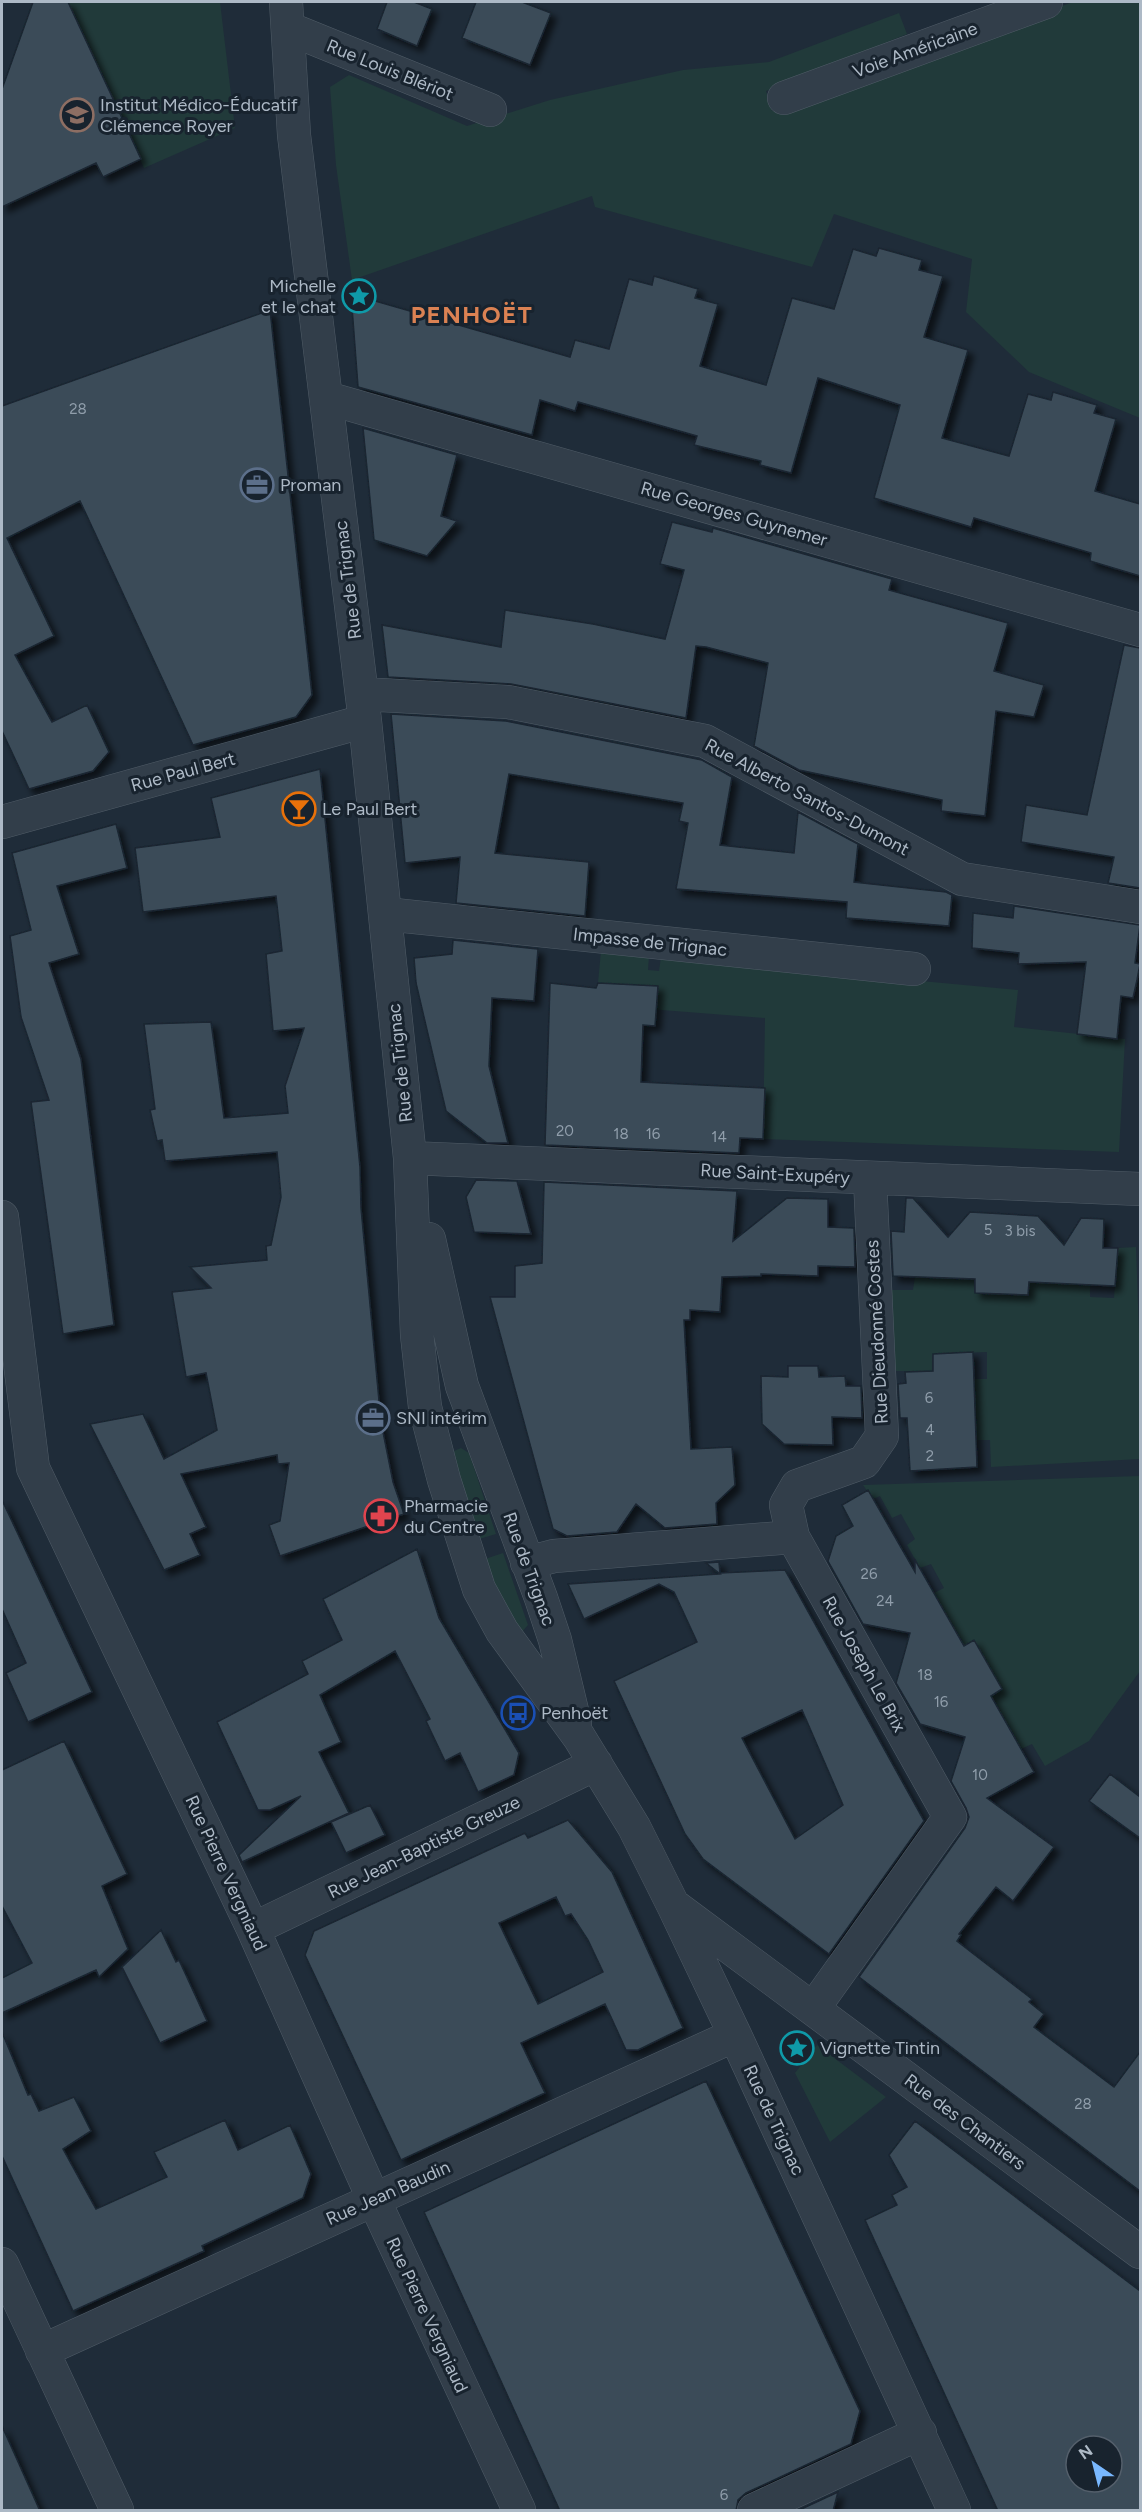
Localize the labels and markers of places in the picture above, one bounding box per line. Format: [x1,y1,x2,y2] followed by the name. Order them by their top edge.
[100,94,298,137] place label: Institut Médico-Éducatif Clémence Royer
[59,97,95,133] school or university icon: Institut Médico-Éducatif Clémence Royer
[261,275,336,318] place label: Michelle et le chat
[341,278,377,314] place icon: Michelle et le chat
[239,467,275,503] office icon: Proman
[280,474,341,496] place label: Proman
[281,791,317,827] bar icon: Le Paul Bert
[322,798,417,820] place label: Le Paul Bert
[355,1400,391,1436] office icon: SNI intérim
[396,1407,487,1429] place label: SNI intérim
[404,1495,488,1538] place label: Pharmacie du Centre
[363,1498,399,1534] pharmacy icon: Pharmacie du Centre
[500,1695,536,1731] bus stop icon: Penhoët
[541,1702,608,1724] place label: Penhoët
[779,2030,815,2066] place icon: Vignette Tintin
[820,2037,940,2059] place label: Vignette Tintin

